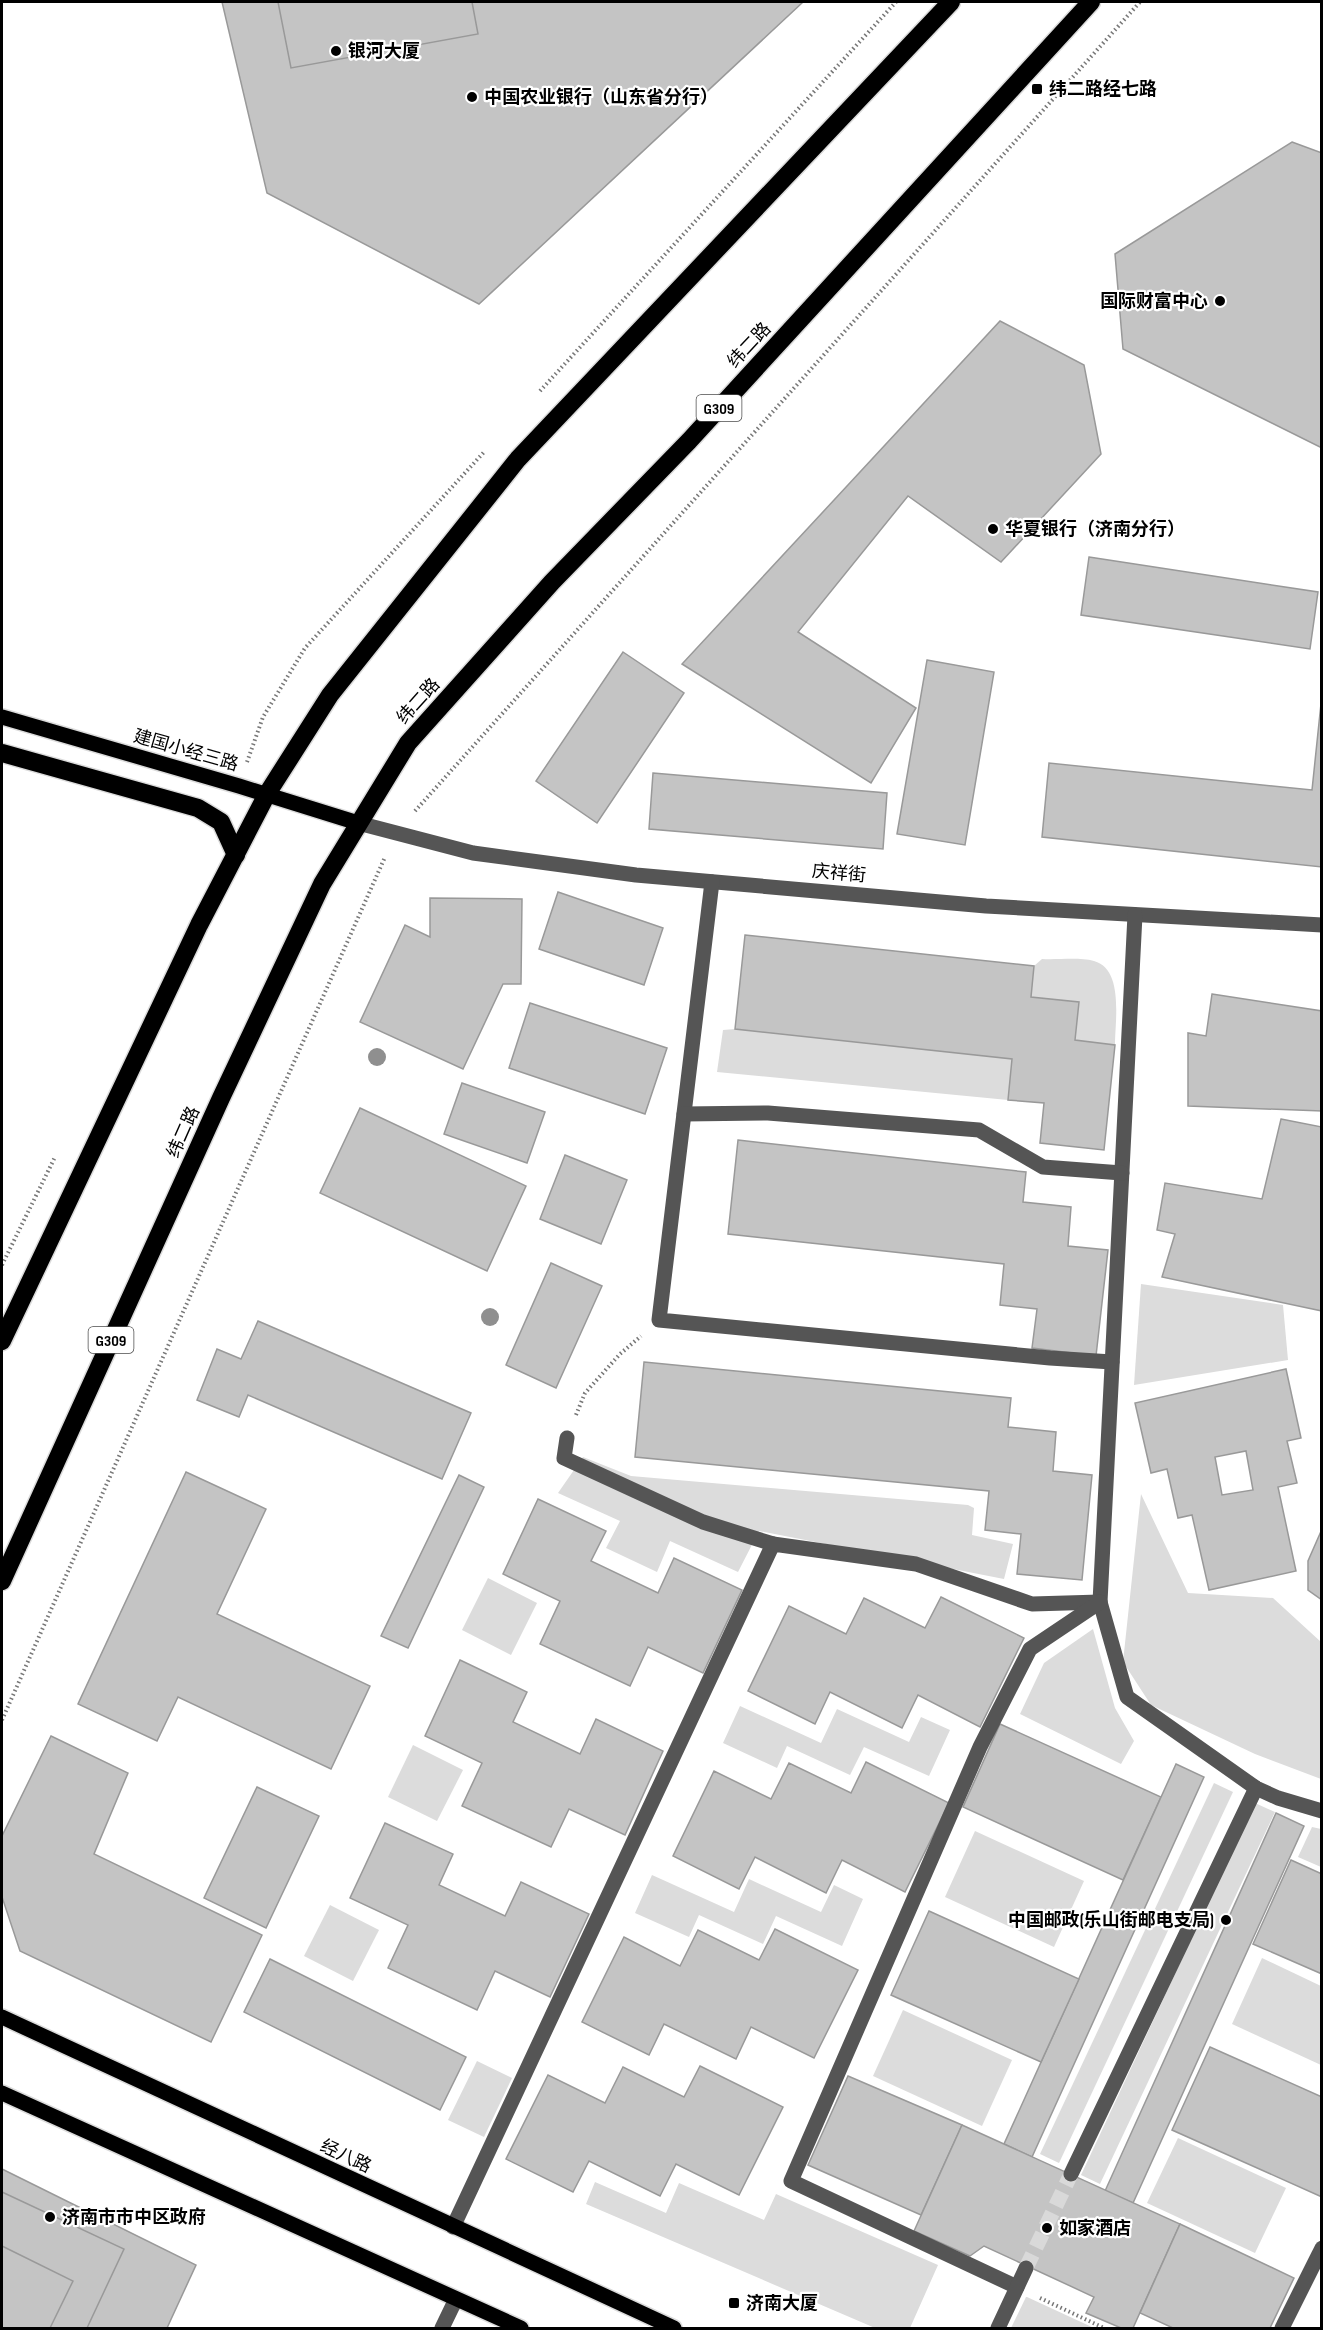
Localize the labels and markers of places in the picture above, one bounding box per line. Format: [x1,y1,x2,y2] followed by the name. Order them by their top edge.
[348,41,420,62] place label: 银河大厦
[329,44,343,58] marker: 银河大厦
[1049,79,1157,100] place label: 纬二路经七路
[1030,82,1044,96] marker: 纬二路经七路
[484,86,718,108] place label: 中国农业银行（山东省分行）
[465,90,479,104] marker: 中国农业银行（山东省分行）
[1100,291,1208,312] place label: 国际财富中心
[1213,294,1227,308] marker: 国际财富中心
[1005,518,1185,540] place label: 华夏银行（济南分行）
[986,522,1000,536] marker: 华夏银行（济南分行）
[1008,1909,1214,1931] place label: 中国邮政(乐山街邮电支局)
[1219,1913,1233,1927] marker: 中国邮政(乐山街邮电支局)
[62,2206,206,2228] place label: 济南市市中区政府
[43,2210,57,2224] marker: 济南市市中区政府
[1059,2218,1131,2239] place label: 如家酒店
[1040,2221,1054,2235] marker: 如家酒店
[746,2293,818,2314] place label: 济南大厦
[727,2296,741,2310] marker: 济南大厦

